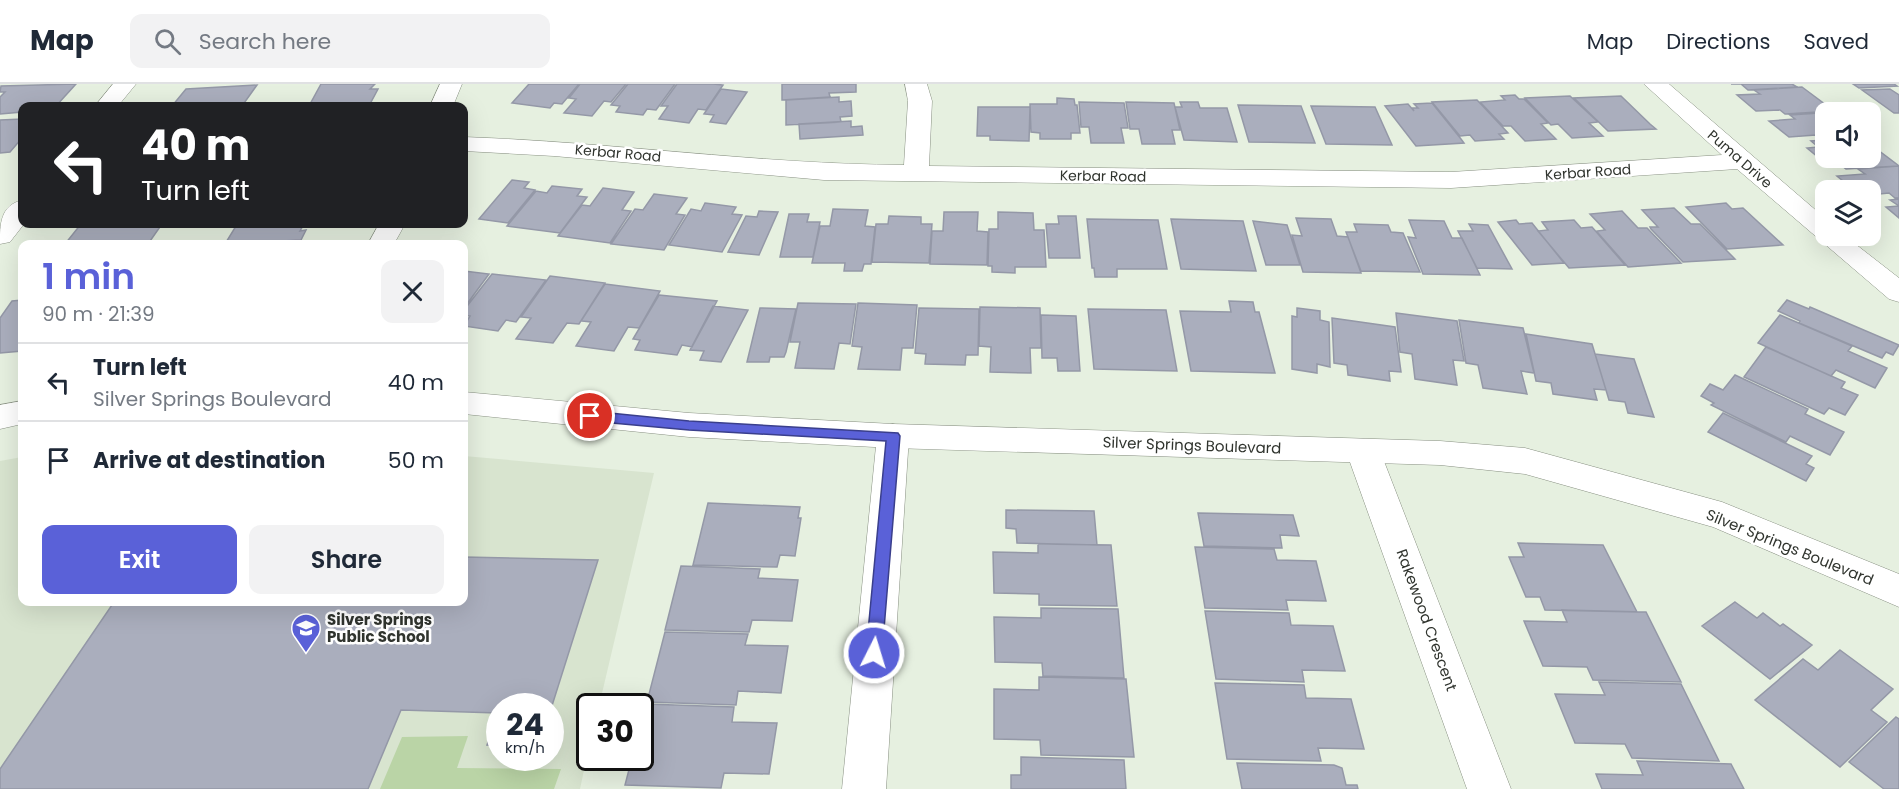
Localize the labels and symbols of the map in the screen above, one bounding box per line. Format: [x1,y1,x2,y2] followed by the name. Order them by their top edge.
[1703,125,1777,193] street label: Puma Drive
[574,139,662,167] street label: Kerbar Road
[1544,159,1632,185] street label: Kerbar Road
[1060,165,1146,187] street label: Kerbar Road
[564,390,615,441] pin
[1102,431,1282,459] street label: Silver Springs Boulevard
[1703,504,1877,590] street label: Silver Springs Boulevard
[1392,546,1462,694] street label: Rakewood Crescent
[327,609,432,647] place label: Silver Springs Public School
[290,612,322,654] school or university icon: Silver Springs Public School
[842,621,906,685] position arrow
[576,693,654,771] speed limit sign: 30

